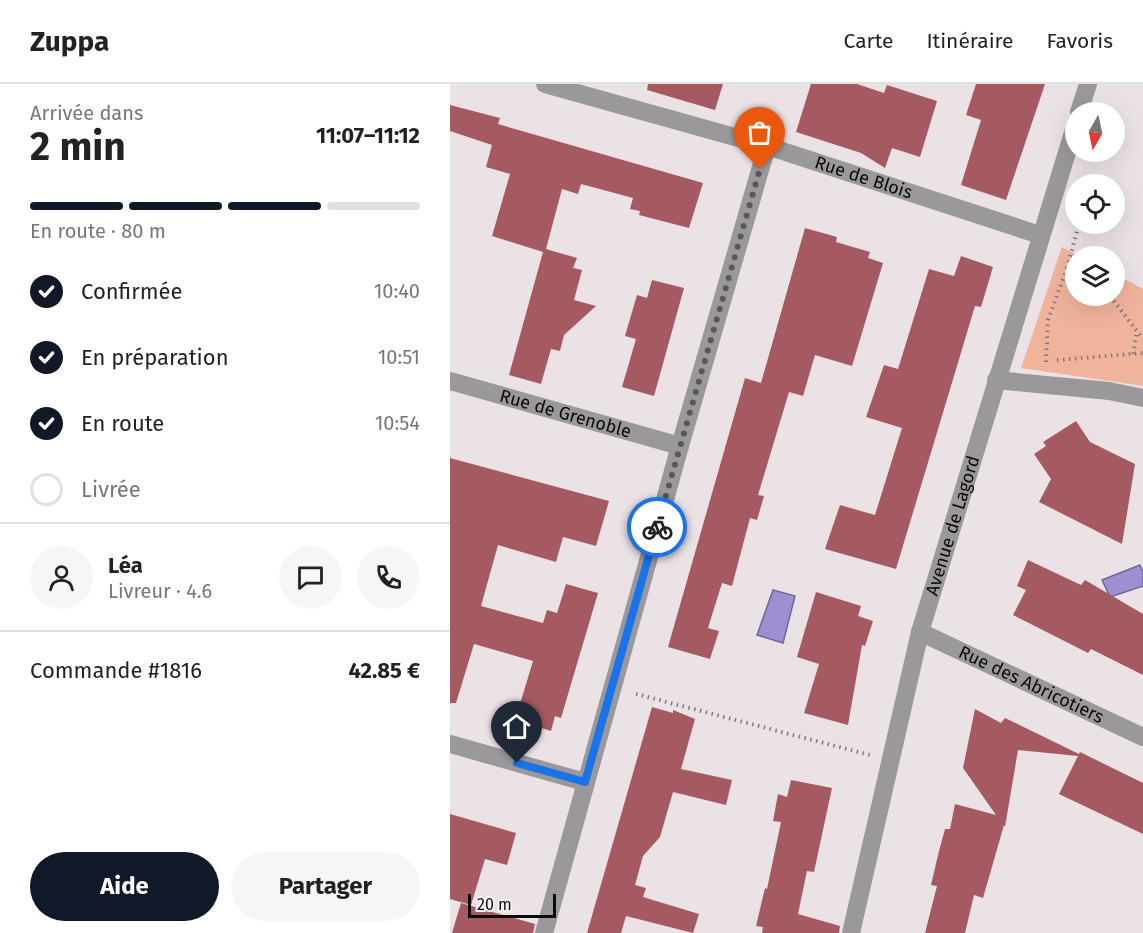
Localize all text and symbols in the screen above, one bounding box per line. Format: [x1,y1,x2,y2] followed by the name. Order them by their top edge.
[30,25,109,58] text: Zuppa
[844,28,893,54] text: Carte
[926,28,1013,54] text: Itinéraire
[1046,28,1113,54] text: Favoris
[30,101,143,125] text: Arrivée dans
[1065,102,1125,162] north arrow
[1065,102,1125,306] map controls
[734,107,785,169] pin
[743,116,776,149] icon: bag
[316,122,420,149] text: 11:07–11:12
[30,124,126,170] text: 2 min
[812,151,915,204] street label: Rue de Blois
[1065,174,1125,234] button: locate
[30,219,166,243] text: En route · 80 m
[1065,246,1125,306] button: layers
[30,275,63,308] icon: check
[81,278,183,305] text: Confirmée
[374,279,420,303] text: 10:40
[30,341,63,374] icon: check
[81,344,229,371] text: En préparation
[378,345,420,369] text: 10:51
[497,385,634,443] street label: Rue de Grenoble
[30,407,63,440] icon: check
[81,410,164,437] text: En route
[375,411,420,435] text: 10:54
[921,453,984,598] street label: Avenue de Lagord
[81,476,141,503] text: Livrée
[627,497,687,557] courier
[641,511,674,544] icon: bike
[30,546,93,609] button: person
[279,546,342,609] button: chat
[357,546,420,609] button: phone
[108,552,143,579] text: Léa
[108,579,212,603] text: Livreur · 4.6
[955,641,1107,728] street label: Rue des Abricotiers
[30,657,202,684] text: Commande #1816
[349,657,420,684] text: 42.85 €
[491,701,542,763] pin
[500,710,533,743] icon: home
[30,852,219,921] button: Aide
[231,852,420,921] button: Partager
[468,891,556,918] scale bar
[477,895,512,914] text: 20 m

